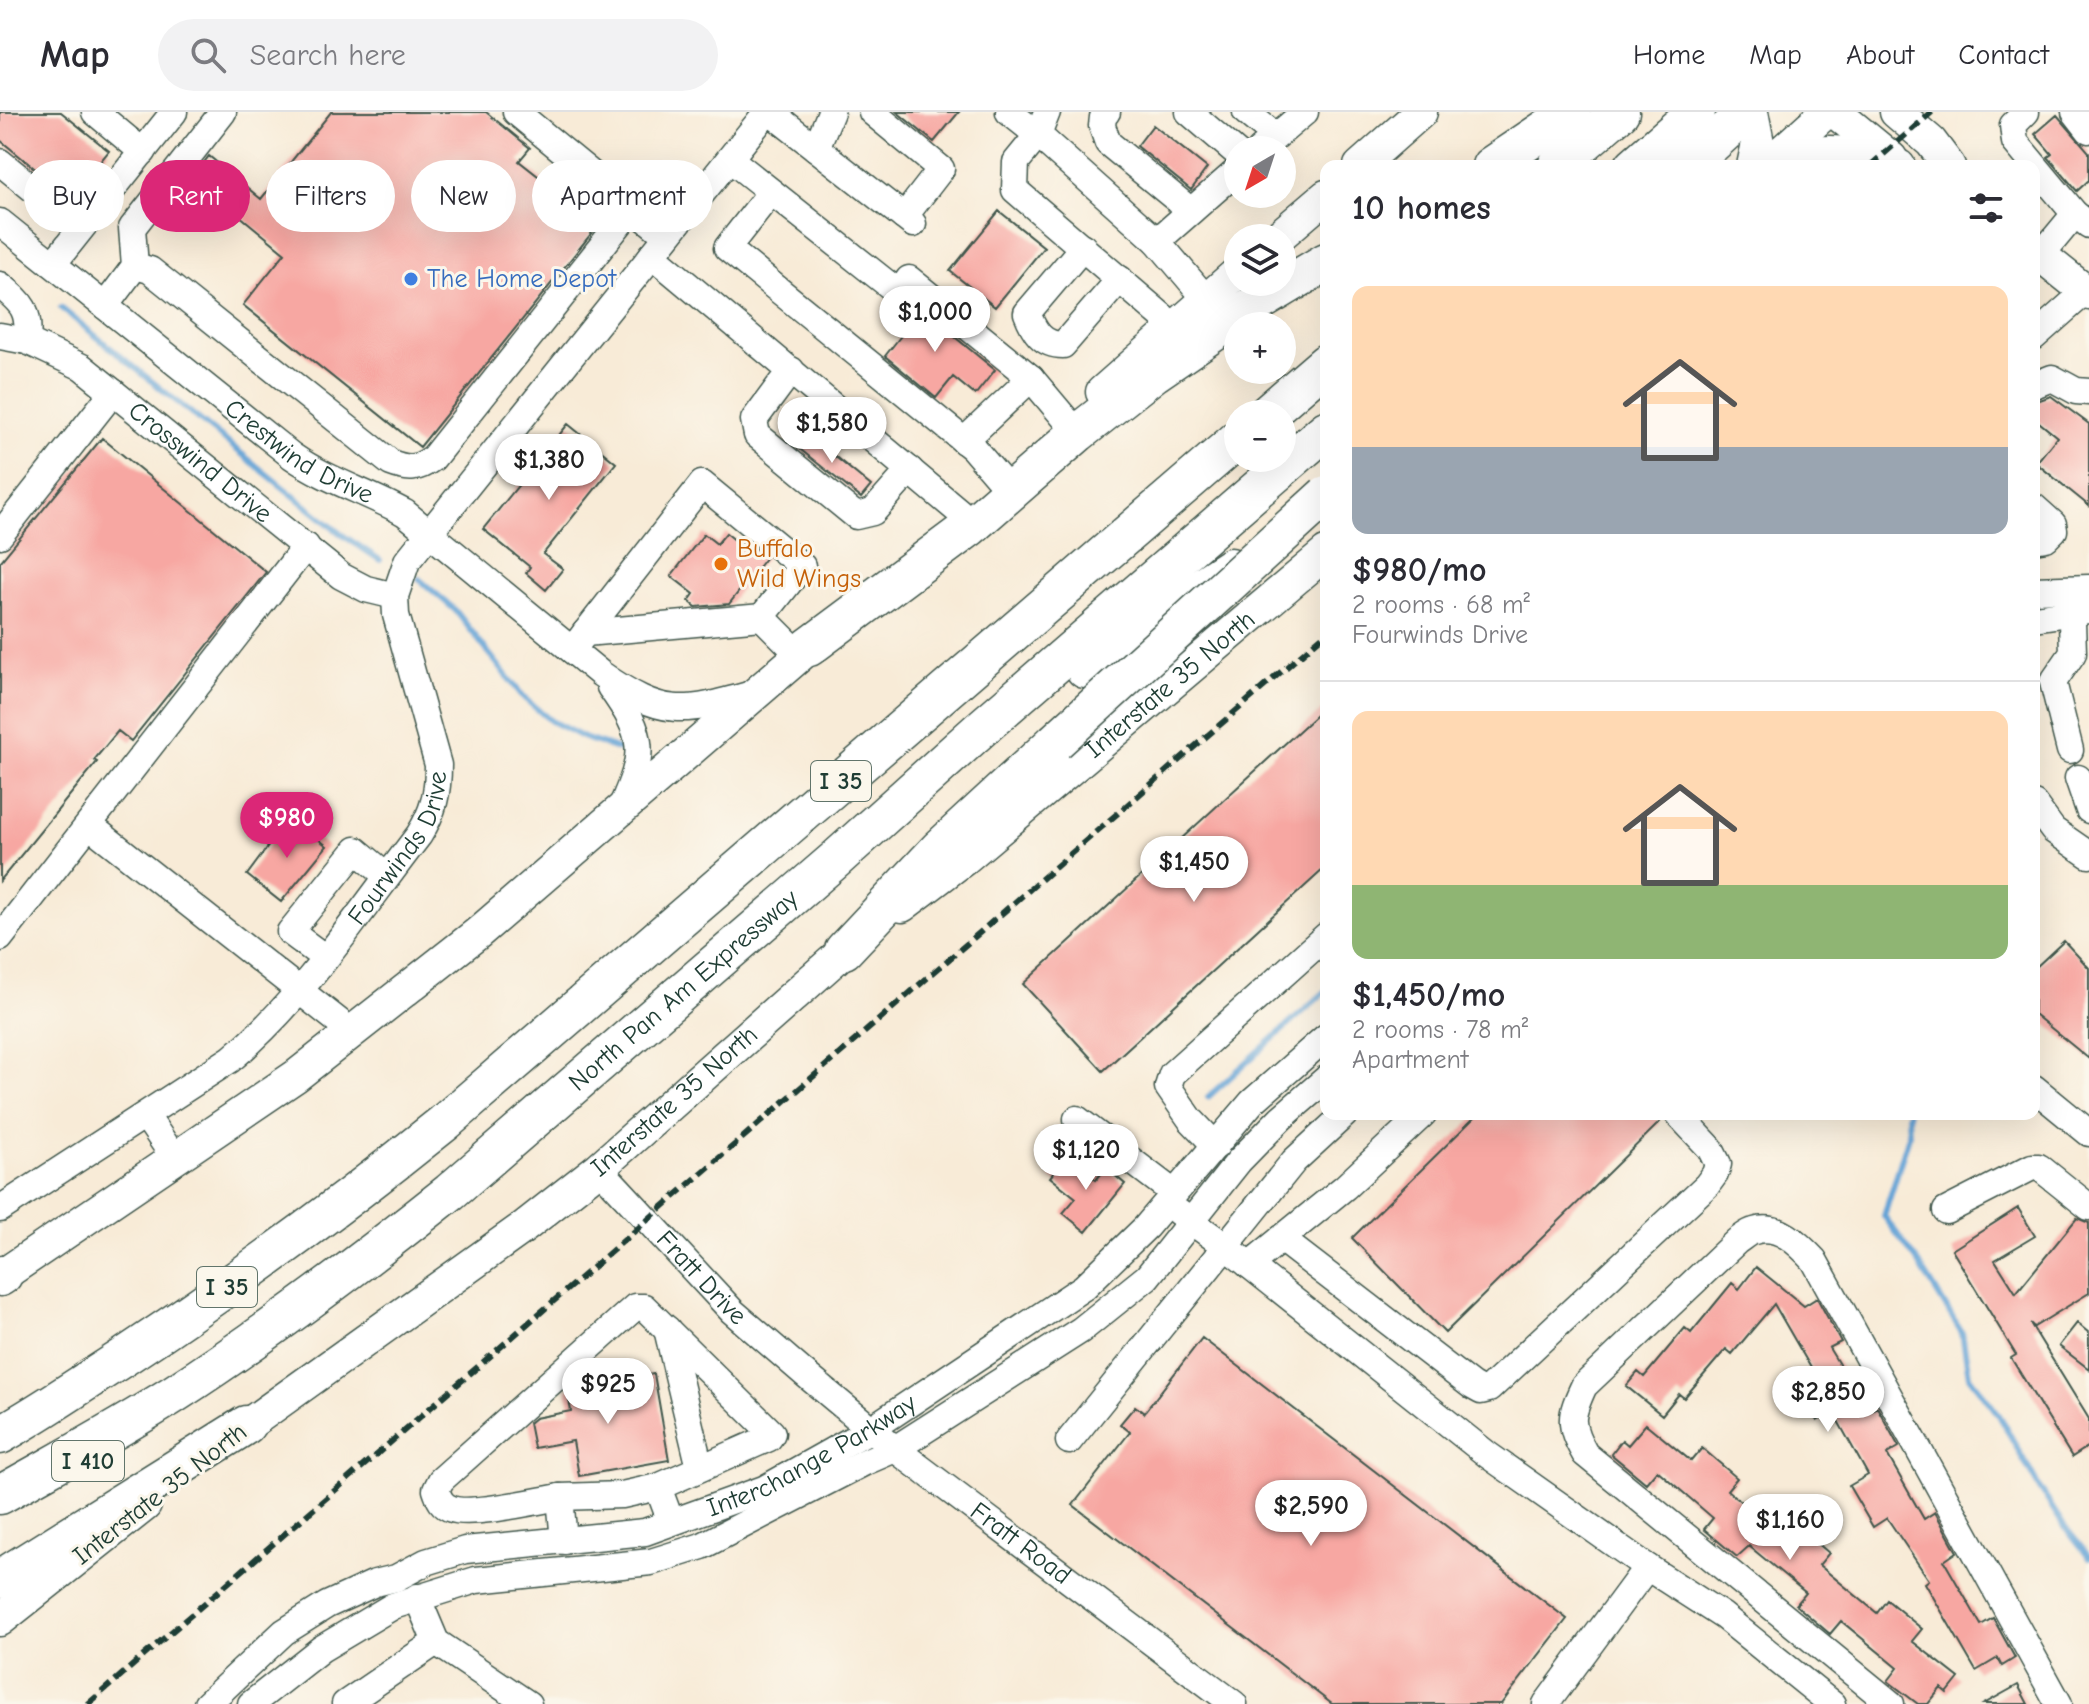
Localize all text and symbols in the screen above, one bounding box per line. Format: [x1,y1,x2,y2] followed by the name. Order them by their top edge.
[158,19,718,91] search box
[40,33,110,77] text: Map
[186,33,230,77] icon: search
[250,38,406,73] text: Search here
[1633,39,1705,71] text: Home
[1749,39,1802,71] text: Map
[1846,39,1914,71] text: About
[1958,39,2049,71] text: Contact
[1224,136,1296,208] north arrow
[1224,136,1296,472] map controls
[24,160,124,232] chip: Buy
[140,160,250,232] chip: Rent
[266,160,395,232] chip: Filters
[411,160,516,232] chip: New
[532,160,713,232] chip: Apartment
[1964,186,2008,230] icon: filters
[1352,188,1491,228] text: 10 homes
[1224,224,1296,296] button: layers
[427,264,618,294] place label: The Home Depot
[402,270,420,288] marker: The Home Depot
[870,286,1000,354] pin: $1,000
[897,297,973,327] text: $1,000
[1224,312,1296,384] button: +
[1608,338,1752,482] icon: home
[219,393,378,510] street label: Crestwind Drive
[122,396,278,529] street label: Crosswind Drive
[767,397,897,465] pin: $1,580
[1224,400,1296,472] button: −
[796,408,868,438] text: $1,580
[484,434,614,502] pin: $1,380
[513,445,585,475] text: $1,380
[737,534,861,594] place label: Buffalo Wild Wings
[1352,550,1487,590] text: $980/mo
[712,555,730,573] marker: Buffalo Wild Wings
[1352,590,1530,620] text: 2 rooms · 68 m²
[1080,605,1261,765] street label: Interstate 35 North
[1352,620,1528,650] text: Fourwinds Drive
[811,761,871,801] road number: I 35
[1608,763,1752,907] icon: home
[342,770,453,931] street label: Fourwinds Drive
[240,792,334,860] pin: $980
[258,803,316,833] text: $980
[1129,836,1259,904] pin: $1,450
[1158,847,1230,877] text: $1,450
[563,883,805,1097] street label: North Pan Am Expressway
[1352,975,1505,1015] text: $1,450/mo
[1352,1015,1528,1045] text: 2 rooms · 78 m²
[585,1020,764,1183] street label: Interstate 35 North
[1352,1045,1468,1075] text: Apartment
[1021,1124,1151,1192] pin: $1,120
[1052,1135,1120,1165] text: $1,120
[650,1224,752,1331] street label: Fratt Drive
[197,1267,257,1307] road number: I 35
[561,1358,655,1426] pin: $925
[1763,1366,1893,1434] pin: $2,850
[580,1369,636,1399] text: $925
[1790,1377,1866,1407] text: $2,850
[703,1388,922,1523] street label: Interchange Parkway
[67,1417,253,1571] street label: Interstate 35 North
[52,1441,124,1481] road number: I 410
[1246,1480,1376,1548] pin: $2,590
[1273,1491,1349,1521] text: $2,590
[1725,1494,1855,1562] pin: $1,160
[964,1496,1077,1591] street label: Fratt Road
[1755,1505,1825,1535] text: $1,160

